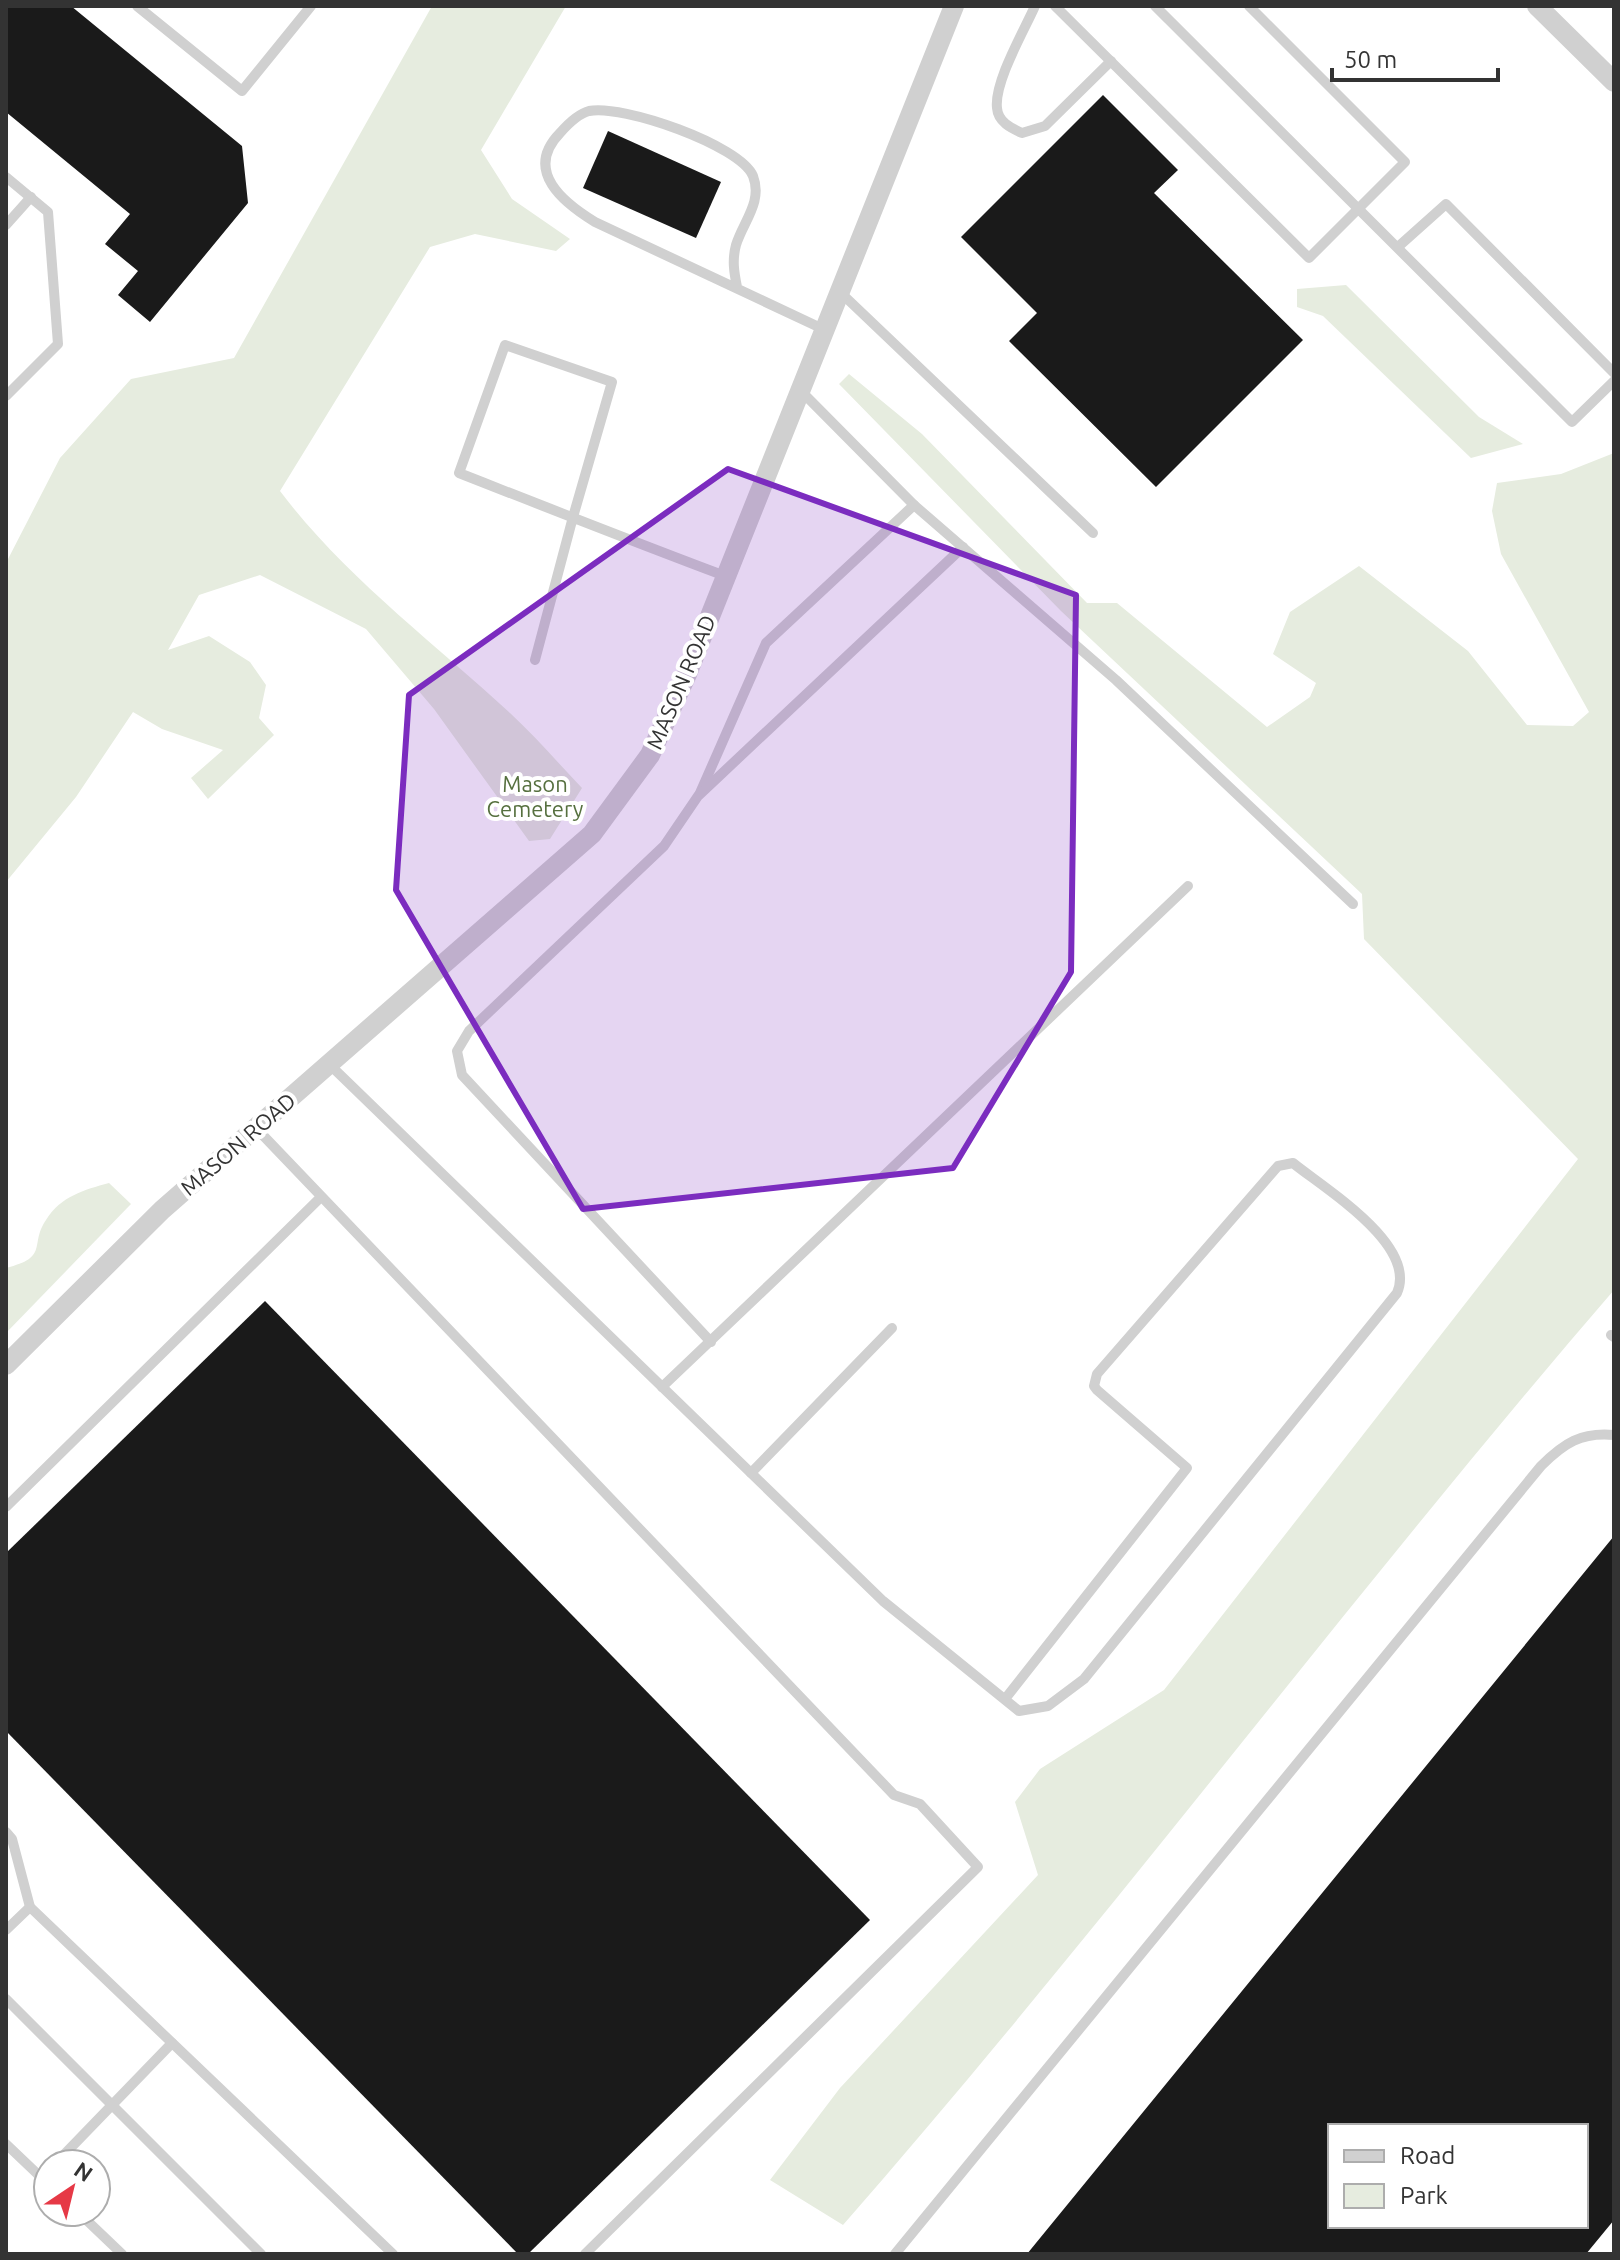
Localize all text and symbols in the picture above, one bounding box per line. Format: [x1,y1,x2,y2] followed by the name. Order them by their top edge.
[1332,32,1498,82] scale bar
[1344,46,1397,73] text: 50 m
[641,611,720,753] street label: MASON ROAD
[487,771,584,821] park label: Mason Cemetery
[175,1087,300,1200] street label: MASON ROAD
[1328,2124,1588,2228] legend
[1400,2142,1455,2169] text: Road
[32,2148,112,2228] north arrow
[70,2156,98,2186] text: N
[1400,2182,1448,2209] text: Park

